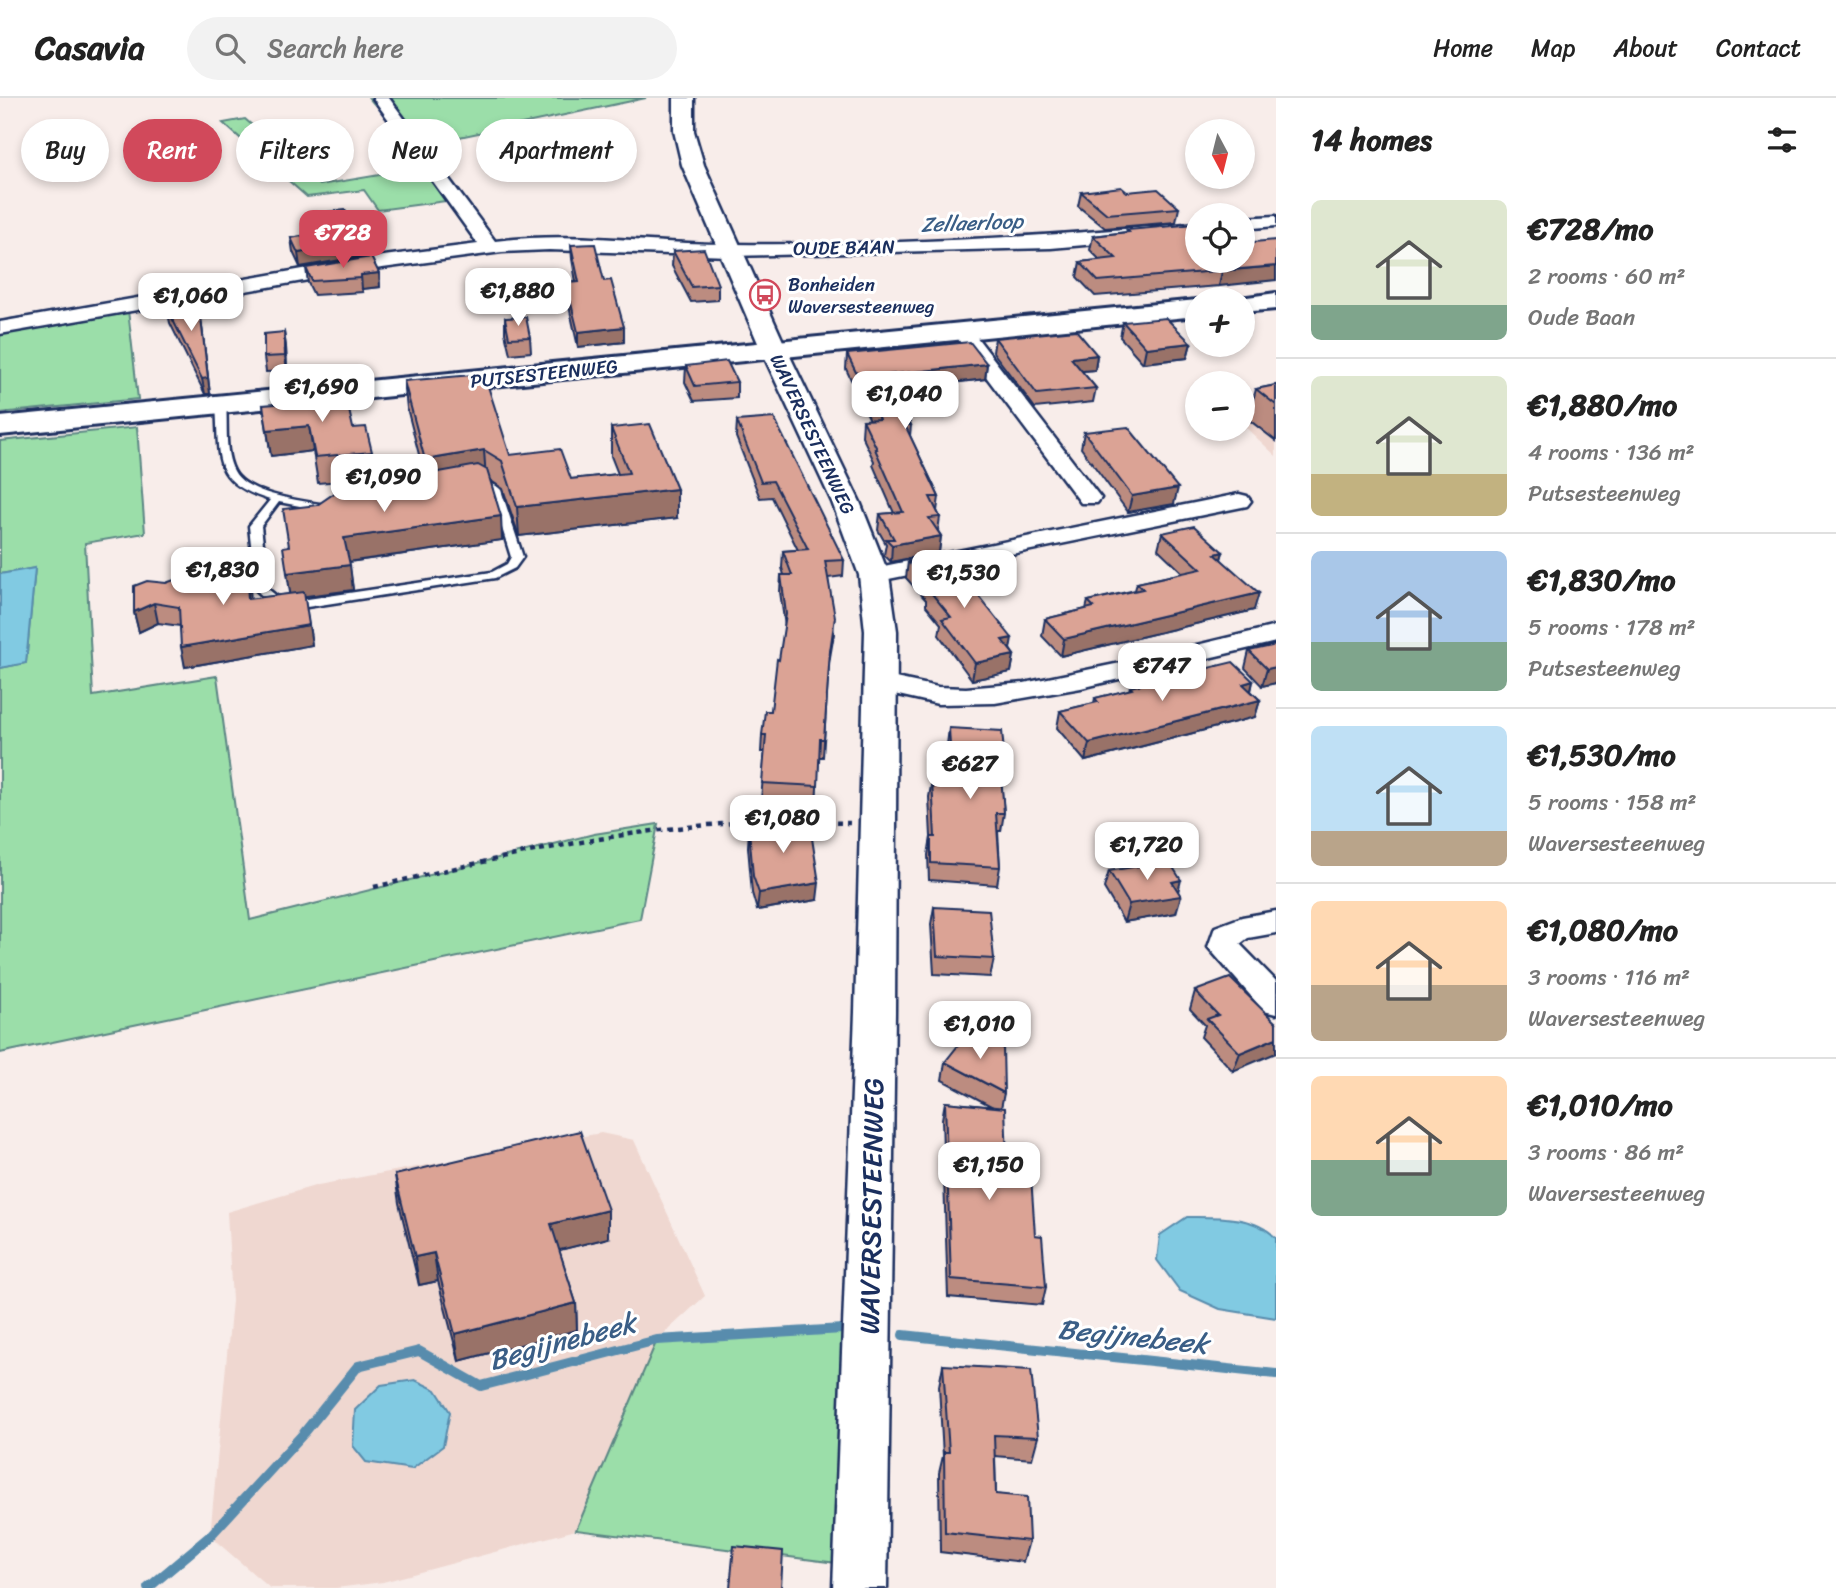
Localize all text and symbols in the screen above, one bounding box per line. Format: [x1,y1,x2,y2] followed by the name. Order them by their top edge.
[187,17,677,80] search box
[35,19,145,77] text: Casavia
[267,25,404,71] text: Search here
[1433,27,1493,69] text: Home
[1531,27,1575,69] text: Map
[1613,27,1678,69] text: About
[1716,27,1801,69] text: Contact
[211,29,249,67] icon: search
[1311,113,1432,167] text: 14 homes
[21,119,109,182] chip: Buy
[123,119,222,182] chip: Rent
[236,119,354,182] chip: Filters
[368,119,462,182] chip: New
[476,119,637,182] chip: Apartment
[1185,119,1255,189] north arrow
[1185,119,1255,441] map controls
[1763,121,1801,159] icon: filters
[920,202,1025,244] water label: Zellaerloop
[1528,202,1654,256] text: €728/mo
[1185,203,1255,273] button: locate
[302,211,384,270] pin: €728
[315,212,371,253] text: €728
[1367,228,1451,312] icon: home
[793,230,895,265] street label: OUDE BAAN
[1528,256,1686,297] text: 2 rooms · 60 m²
[461,268,575,328] pin: €1,880
[788,268,935,323] place label: Bonheiden Waversesteenweg
[481,270,555,311] text: €1,880
[134,274,248,333] pin: €1,060
[154,275,228,316] text: €1,060
[748,278,782,312] bus stop icon: Bonheiden Waversesteenweg
[1185,287,1255,357] button: +
[1528,297,1635,338] text: Oude Baan
[761,348,864,520] street label: WAVERSESTEENWEG
[469,349,620,398] street label: PUTSESTEENWEG
[265,364,379,424] pin: €1,690
[285,366,359,407] text: €1,690
[1185,371,1255,441] button: −
[848,372,962,431] pin: €1,040
[868,373,942,414] text: €1,040
[1528,378,1677,432] text: €1,880/mo
[1367,404,1451,488] icon: home
[1528,432,1695,473] text: 4 rooms · 136 m²
[327,454,441,514] pin: €1,090
[347,456,421,497] text: €1,090
[1528,473,1681,514] text: Putsesteenweg
[166,547,280,607] pin: €1,830
[187,549,259,590] text: €1,830
[907,550,1021,610] pin: €1,530
[928,552,1000,593] text: €1,530
[1528,553,1676,607] text: €1,830/mo
[1367,579,1451,663] icon: home
[1528,607,1696,648] text: 5 rooms · 178 m²
[1121,644,1203,703] pin: €747
[1134,645,1190,686] text: €747
[1528,648,1681,689] text: Putsesteenweg
[1528,728,1676,782] text: €1,530/mo
[929,742,1011,801] pin: €627
[943,743,997,784] text: €627
[1367,754,1451,838] icon: home
[1528,782,1697,823] text: 5 rooms · 158 m²
[726,796,840,855] pin: €1,080
[746,797,820,838] text: €1,080
[1090,822,1204,882] pin: €1,720
[1528,823,1705,864] text: Waversesteenweg
[1111,824,1183,865] text: €1,720
[1528,903,1678,957] text: €1,080/mo
[1367,929,1451,1013] icon: home
[1528,957,1690,998] text: 3 rooms · 116 m²
[1528,998,1705,1039] text: Waversesteenweg
[923,1002,1037,1061] pin: €1,010
[945,1003,1015,1044] text: €1,010
[845,1077,898,1335] street label: WAVERSESTEENWEG
[1528,1078,1673,1132] text: €1,010/mo
[1367,1104,1451,1188] icon: home
[1528,1132,1684,1173] text: 3 rooms · 86 m²
[932,1142,1046,1202] pin: €1,150
[954,1144,1024,1185] text: €1,150
[1528,1173,1705,1214] text: Waversesteenweg
[483,1298,644,1385] water label: Begijnebeek
[1055,1304,1214,1369] water label: Begijnebeek

